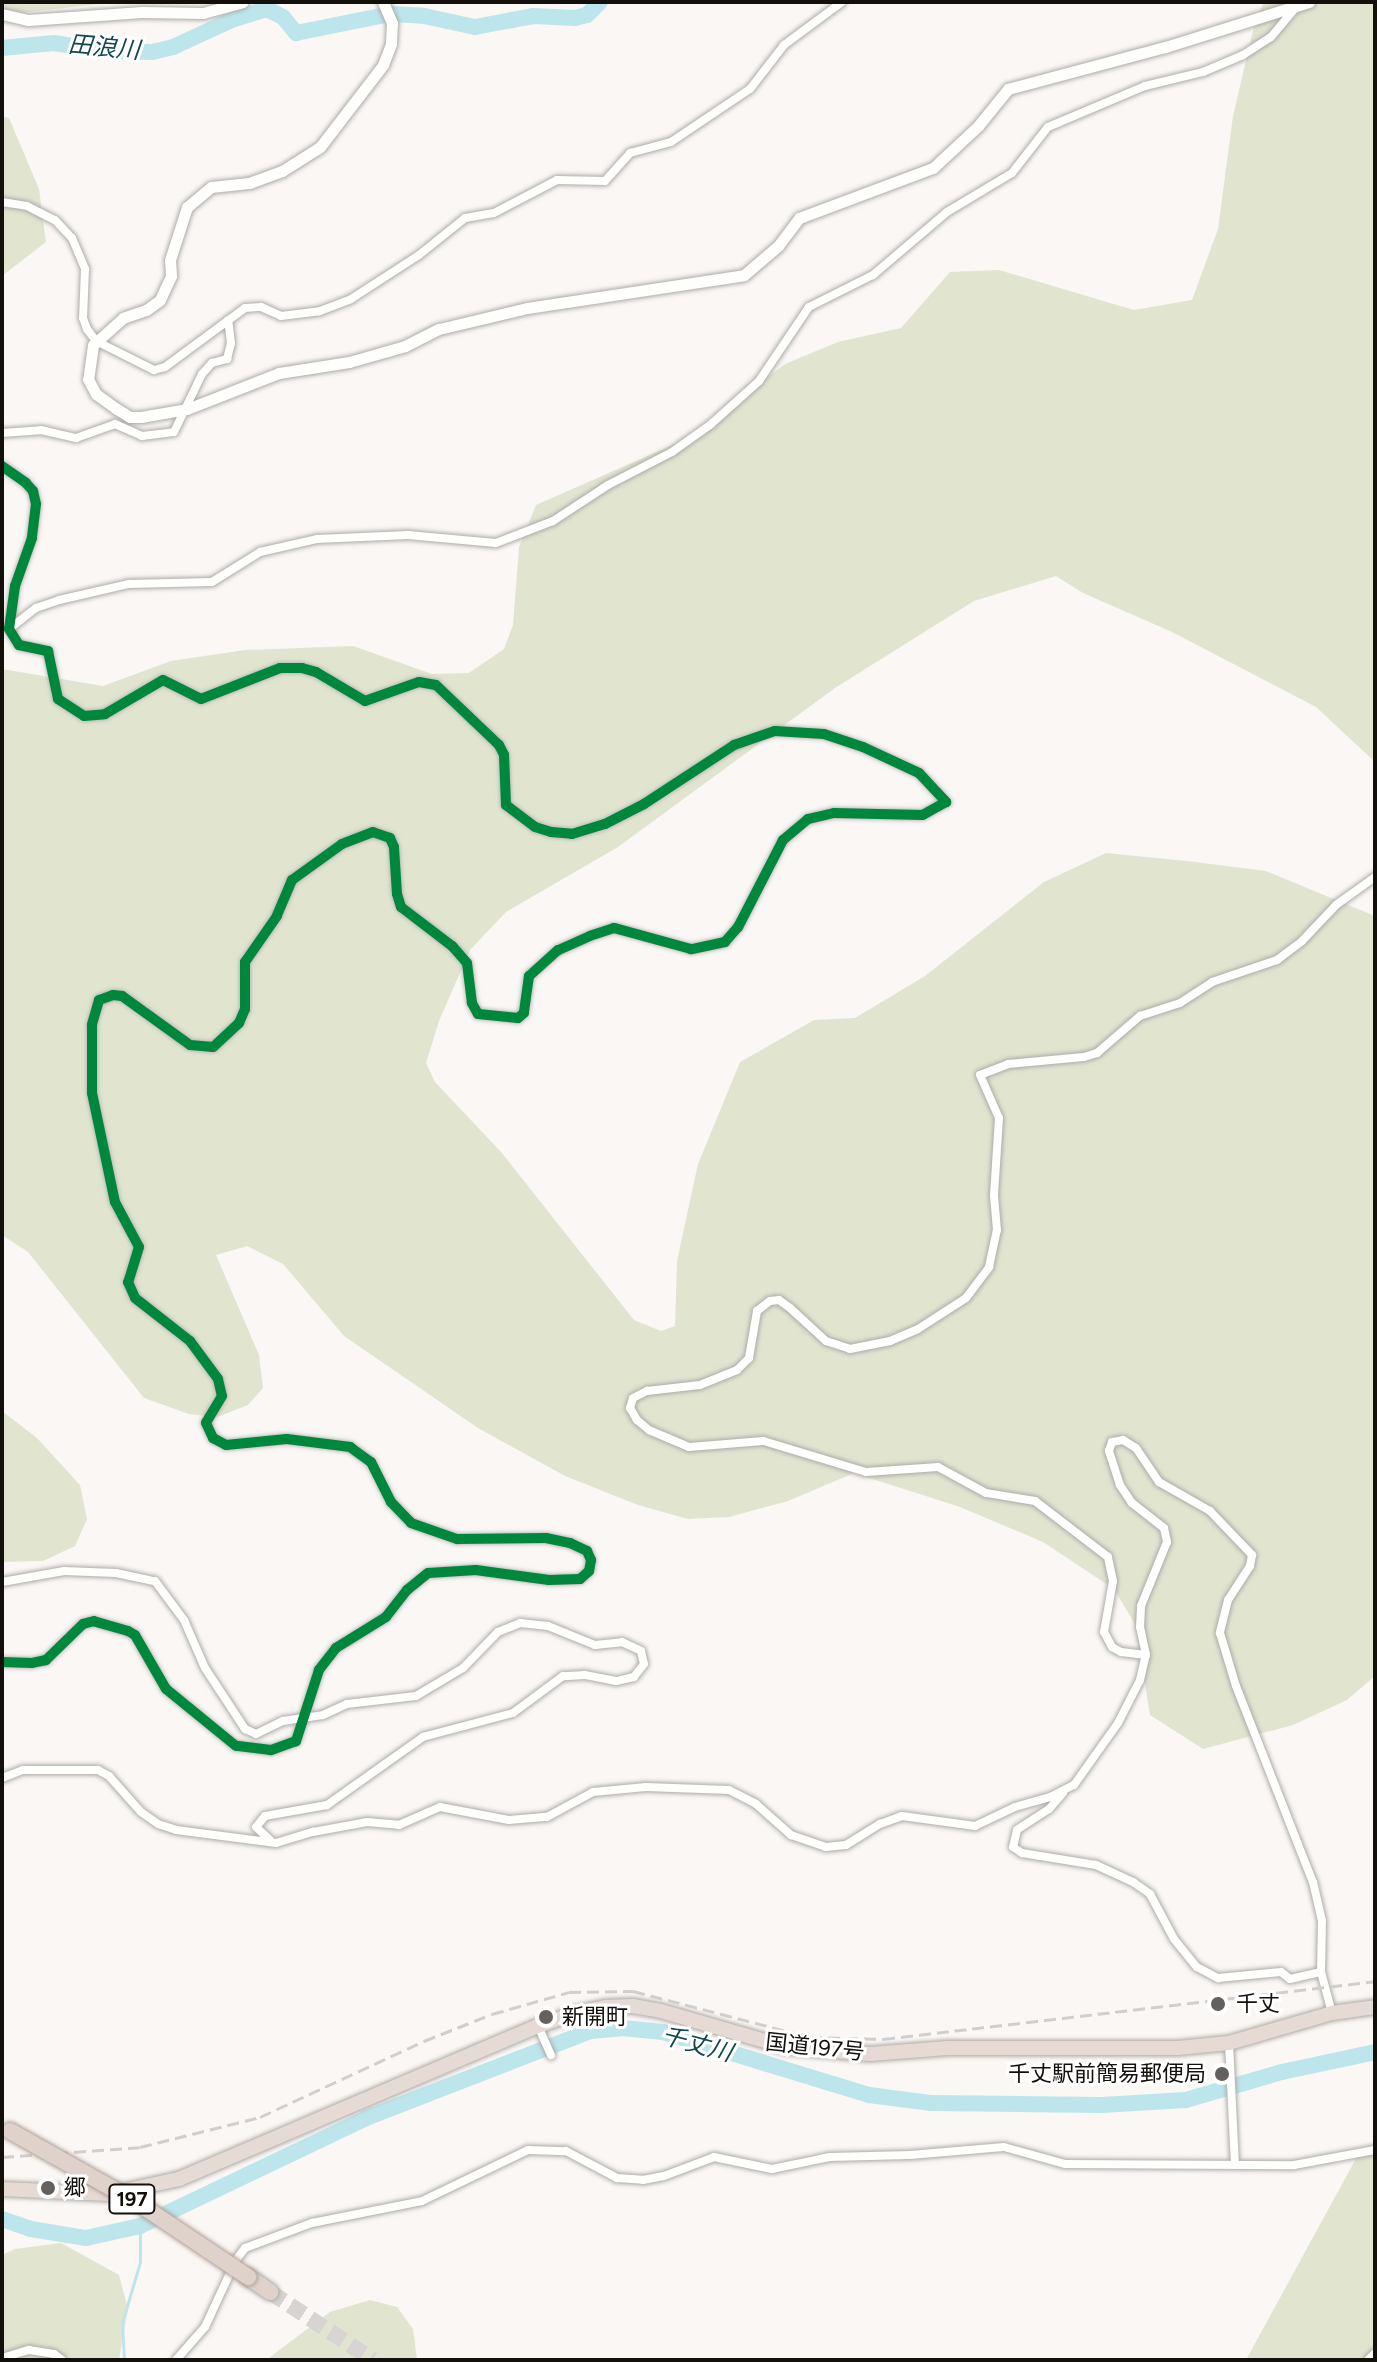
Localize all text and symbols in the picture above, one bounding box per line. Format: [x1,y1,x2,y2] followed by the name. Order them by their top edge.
[67,30,141,64] water label: 田浪川
[1236,1991,1280,2017] place label: 千丈
[1207,1993,1229,2015] marker: 千丈
[562,2004,628,2030] place label: 新開町
[537,2008,555,2026] marker: 新開町
[658,2021,736,2067] water label: 千丈川
[764,2029,866,2065] street label: 国道197号
[1008,2061,1206,2087] place label: 千丈駅前簡易郵便局
[1213,2065,1231,2083] marker: 千丈駅前簡易郵便局
[64,2175,86,2201] place label: 郷
[39,2179,57,2197] marker: 郷
[108,2183,156,2215] road number: 197

